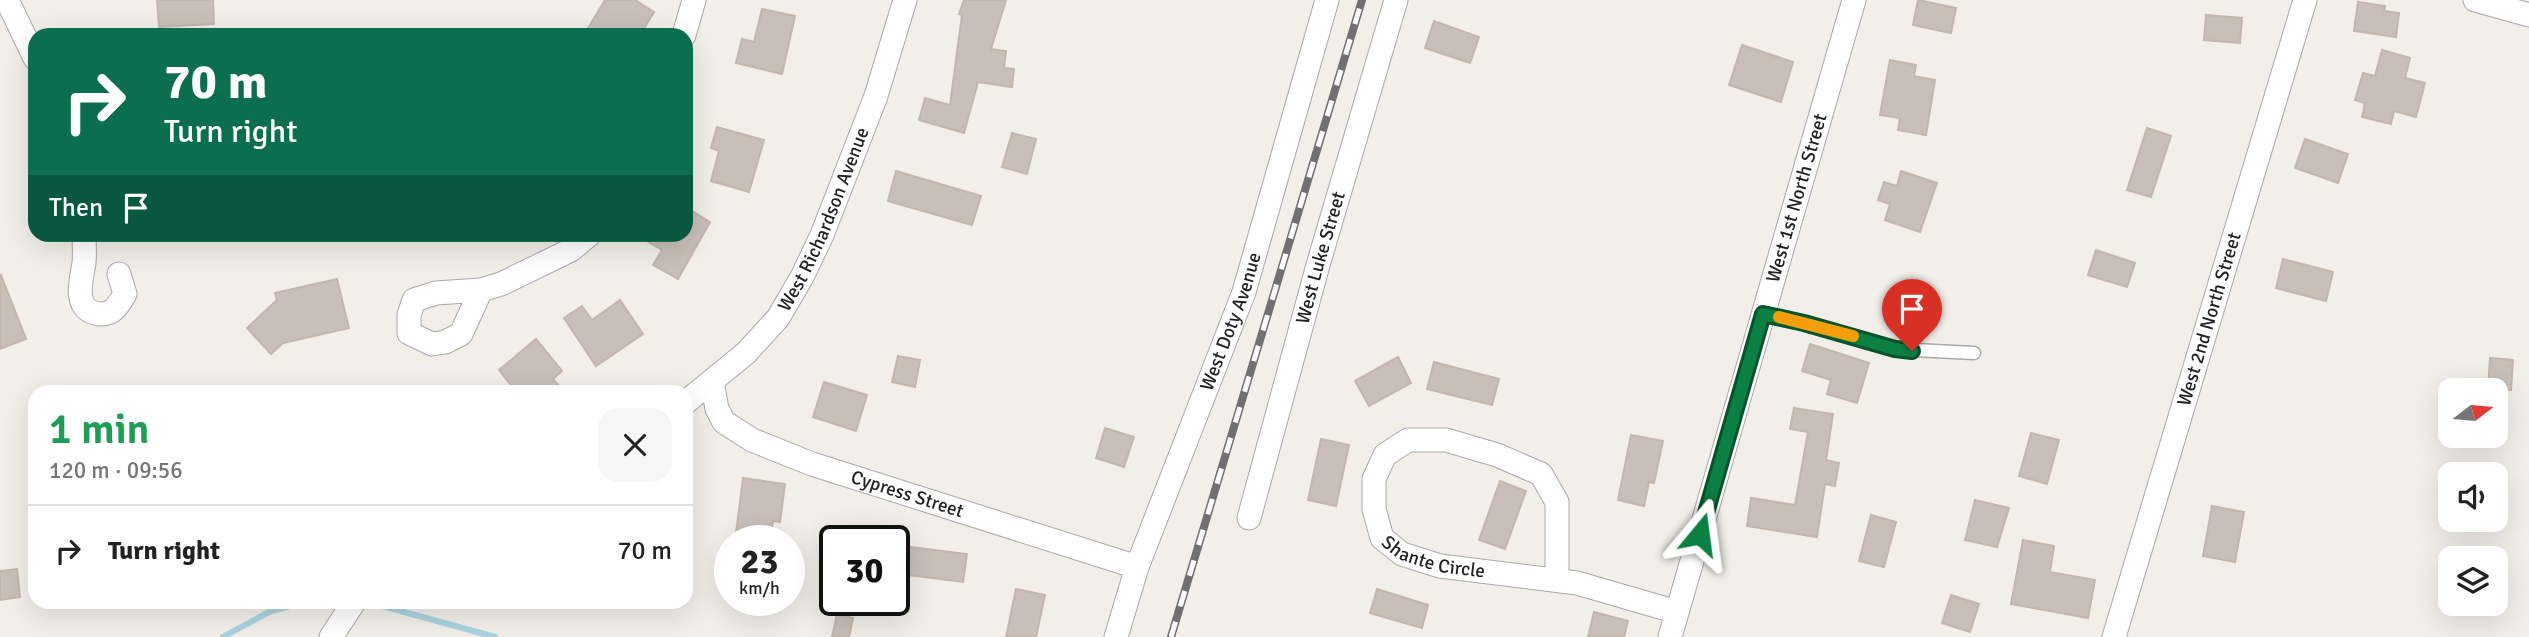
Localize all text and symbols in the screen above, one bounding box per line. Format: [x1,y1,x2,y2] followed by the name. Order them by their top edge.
[164,52,267,112] text: 70 m
[49,56,140,147] icon: right
[1761,110,1833,285] street label: West 1st North Street
[164,112,297,151] text: Turn right
[773,124,875,316] street label: West Richardson Avenue
[1291,188,1351,326] street label: West Luke Street
[117,189,155,227] icon: arrive
[49,192,103,224] text: Then
[2172,229,2247,409] street label: West 2nd North Street
[1195,250,1267,394] street label: West Doty Avenue
[1882,279,1942,351] pin
[1893,290,1931,328] icon: arrive
[2438,378,2508,448] north arrow
[2438,378,2508,616] map controls
[49,404,150,455] text: 1 min
[598,408,672,482] button: close
[49,456,183,485] text: 120 m · 09:56
[2438,462,2508,532] button: sound
[848,465,967,523] street label: Cypress Street
[1663,497,1737,571] position arrow
[819,525,910,616] speed limit sign: 30
[1377,530,1487,583] street label: Shante Circle
[49,532,87,570] icon: right
[108,535,220,567] text: Turn right
[617,535,672,567] text: 70 m
[741,540,778,583] text: 23
[2438,546,2508,616] button: layers
[739,577,780,599] text: km/h

